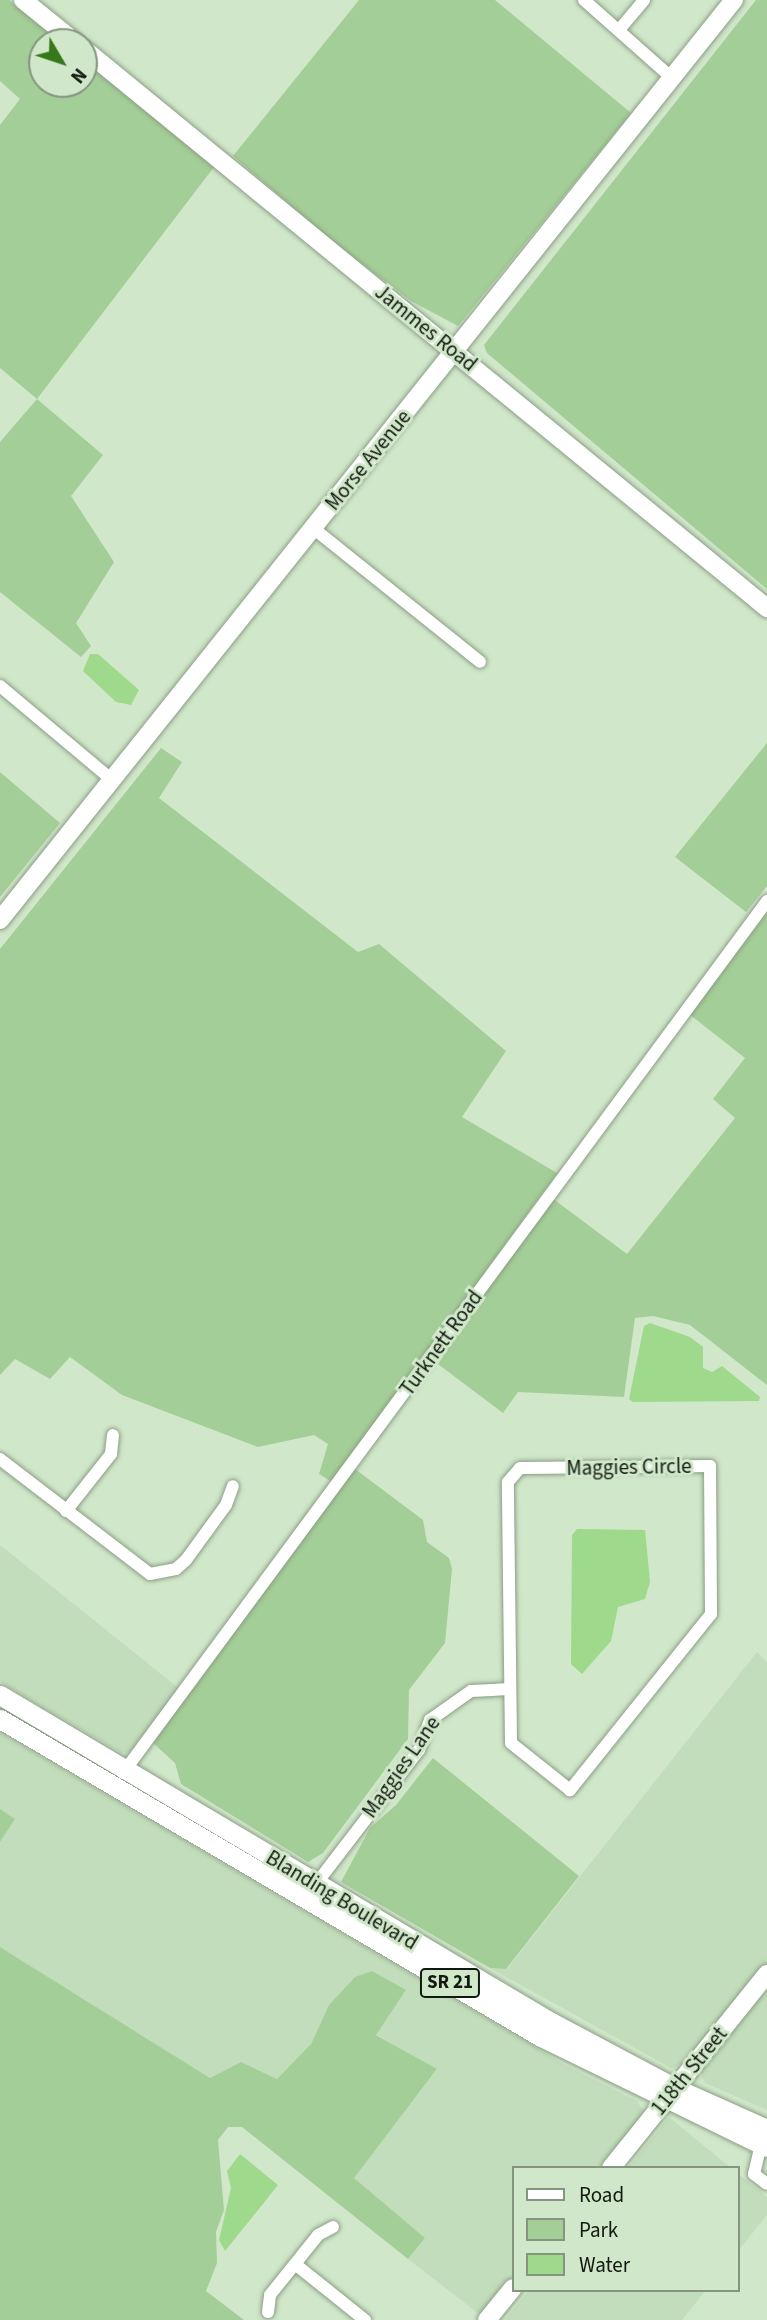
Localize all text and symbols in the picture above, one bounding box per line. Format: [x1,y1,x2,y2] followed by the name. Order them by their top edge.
[28,28,98,98] north arrow
[64,62,93,89] text: N
[370,279,482,377] street label: Jammes Road
[320,405,416,515] street label: Morse Avenue
[394,1285,488,1401] street label: Turknett Road
[566,1453,692,1481] street label: Maggies Circle
[357,1711,445,1823] street label: Maggies Lane
[262,1845,422,1955] street label: Blanding Boulevard
[419,1968,482,1998] road number: SR 21
[646,2022,732,2120] street label: 118th Street
[512,2166,739,2292] legend
[579,2180,624,2210] text: Road
[579,2215,618,2245] text: Park
[579,2250,630,2280] text: Water

